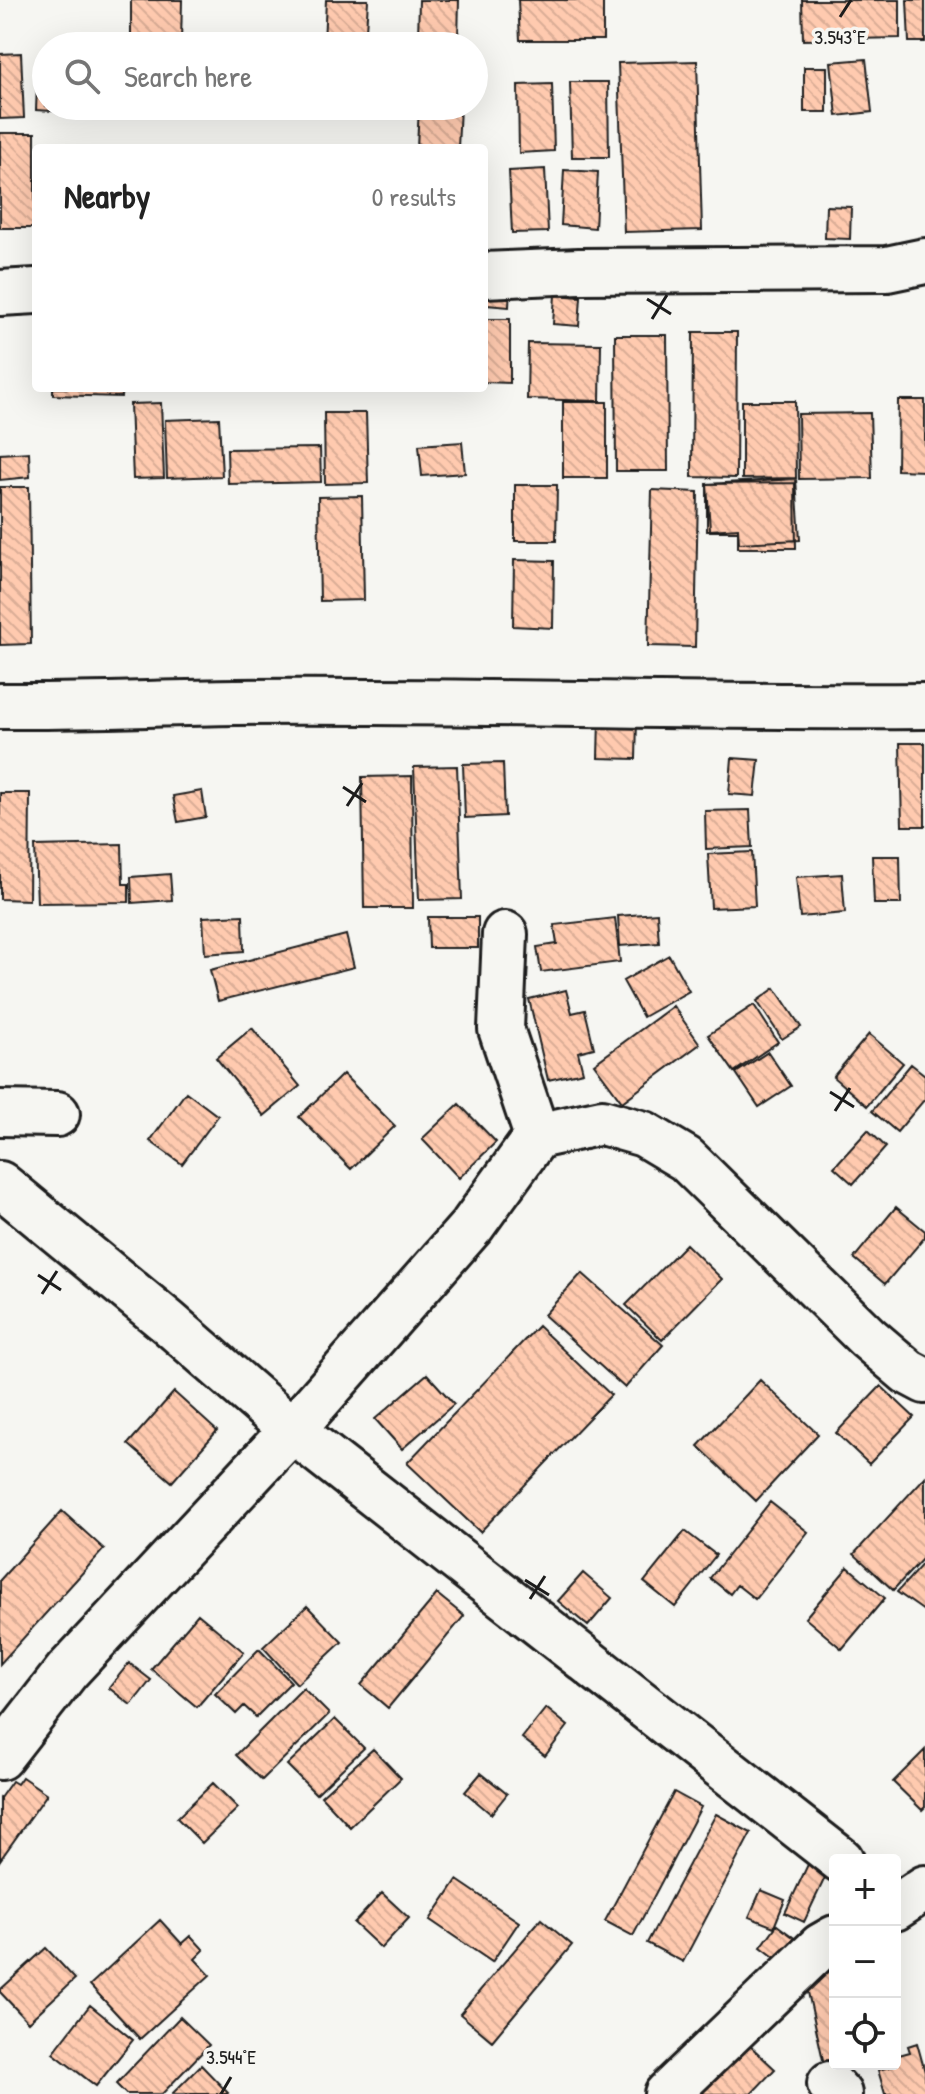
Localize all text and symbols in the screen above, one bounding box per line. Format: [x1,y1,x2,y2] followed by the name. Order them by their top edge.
[814,23,866,50] text: 3.543°E
[32,32,488,120] search box
[60,54,104,98] icon: search
[124,56,252,96] text: Search here
[64,173,150,219] text: Nearby
[372,179,456,214] text: 0 results
[829,1854,901,2070] map controls
[829,1854,901,1926] button: +
[829,1926,901,1998] button: −
[829,1998,901,2070] button: locate
[206,2043,256,2070] text: 3.544°E

